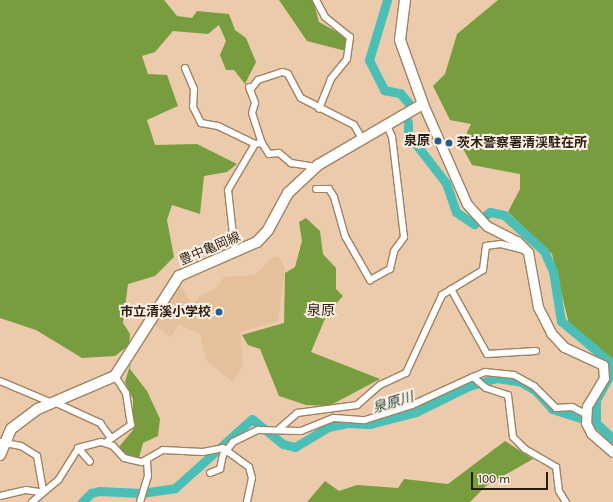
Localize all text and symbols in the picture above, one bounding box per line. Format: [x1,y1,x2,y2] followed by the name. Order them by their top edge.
[404,133,430,149] place label: 泉原
[457,135,587,151] place label: 茨木警察署清渓駐在所
[433,136,443,146] marker: 泉原
[444,138,454,148] marker: 茨木警察署清渓駐在所
[177,229,243,269] street label: 豊中亀岡線
[307,303,335,319] district label: 泉原
[120,304,211,320] place label: 市立清溪小学校
[214,307,224,317] marker: 市立清溪小学校
[370,389,416,417] water label: 泉原川
[473,464,550,490] scale bar
[478,472,510,486] text: 100 m

